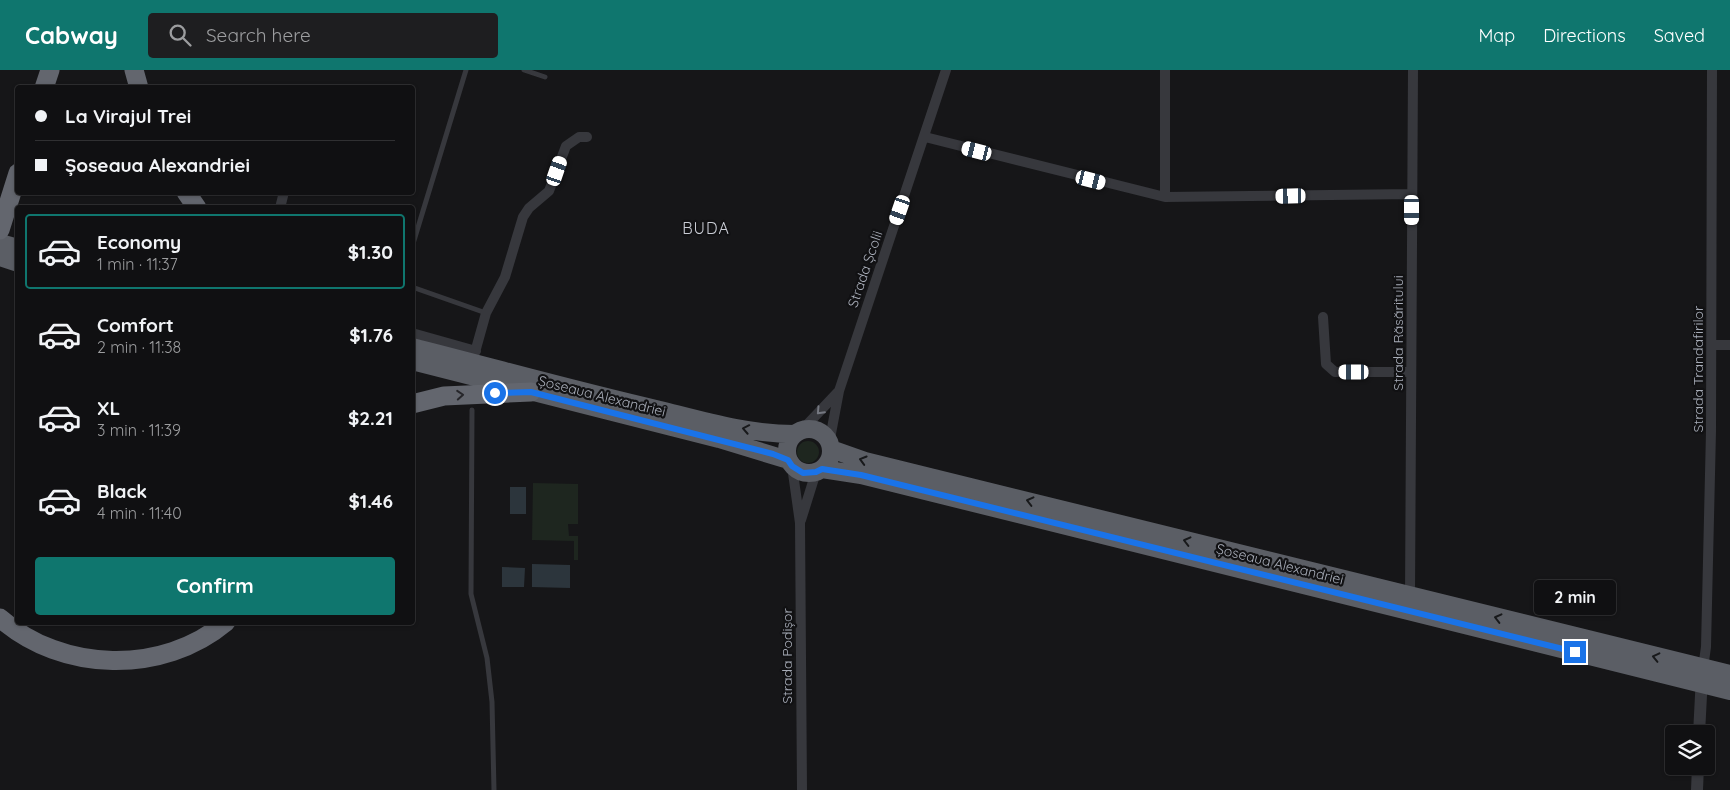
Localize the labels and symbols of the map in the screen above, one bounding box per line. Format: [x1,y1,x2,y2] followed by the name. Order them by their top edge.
[960,140,993,162] car
[545,154,568,188] car
[1074,169,1107,191] car
[1275,188,1306,204] car
[888,193,911,227] car
[1404,195,1419,225] car
[682,218,730,238] district label: BUDA
[843,228,887,310] street label: Strada Școlii
[1389,275,1407,391] street label: Strada Răsăritului
[1689,305,1707,432] street label: Strada Trandafirilor
[1339,365,1369,380] car
[536,371,668,421] street label: Șoseaua Alexandriei
[484,382,506,404] route start
[456,390,464,401] one-way arrow
[817,405,826,414] one-way arrow
[741,425,750,435] one-way arrow
[858,455,867,466] one-way arrow
[1025,496,1034,507] one-way arrow
[1184,536,1192,546] one-way arrow
[1214,539,1346,589] street label: Șoseaua Alexandriei
[1534,580,1616,614] callout: 2 min
[778,608,796,704] street label: Strada Podișor
[1493,613,1502,624] one-way arrow
[1564,641,1586,663] route end
[1651,652,1660,663] one-way arrow

